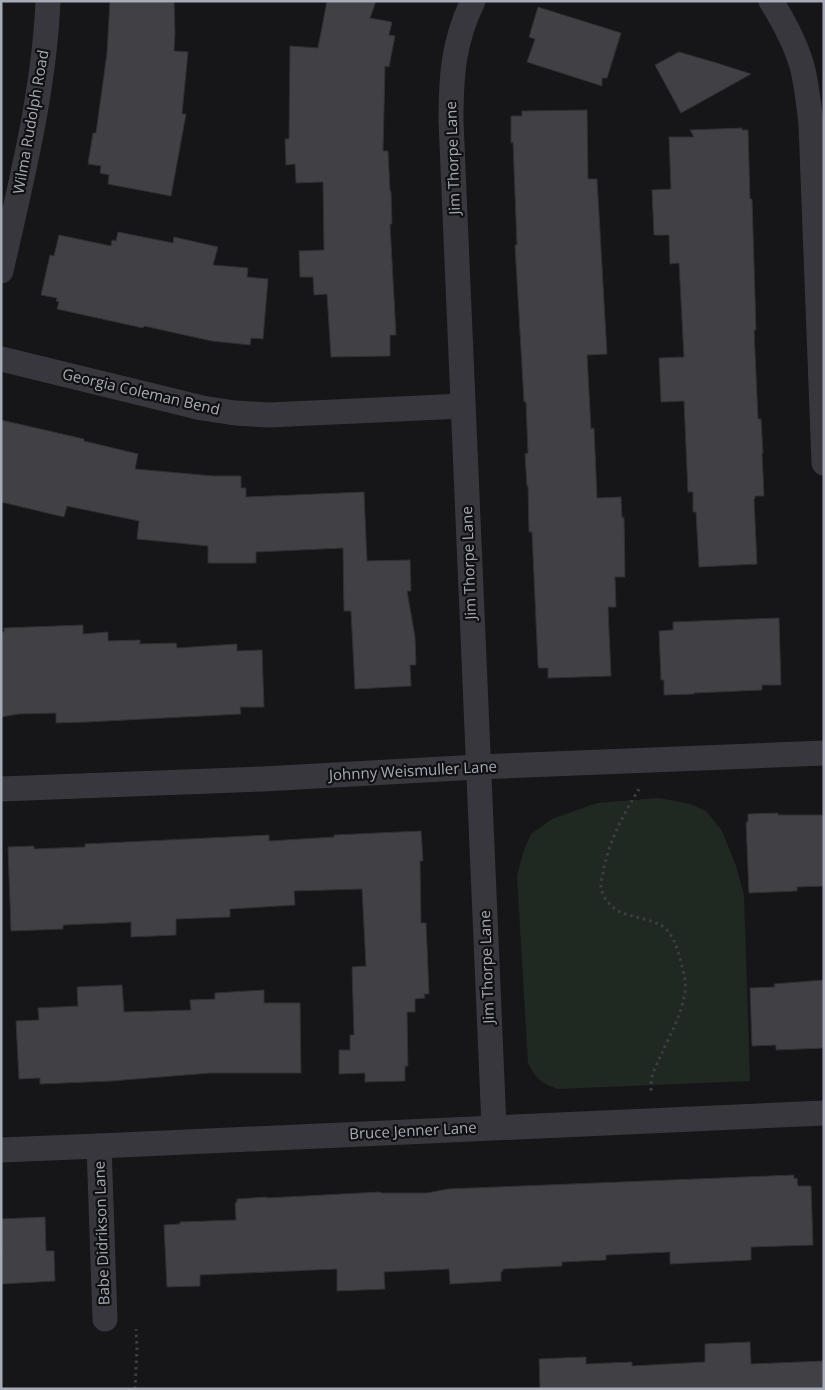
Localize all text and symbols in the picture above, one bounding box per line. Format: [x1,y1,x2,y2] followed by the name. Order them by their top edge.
[7,48,53,195] street label: Wilma Rudolph Road
[440,101,464,217] street label: Jim Thorpe Lane
[60,363,222,419] street label: Georgia Coleman Bend
[456,506,480,622] street label: Jim Thorpe Lane
[326,756,497,784] street label: Johnny Weismuller Lane
[474,910,498,1026] street label: Jim Thorpe Lane
[349,1117,477,1143] street label: Bruce Jenner Lane
[88,1161,114,1305] street label: Babe Didrikson Lane

